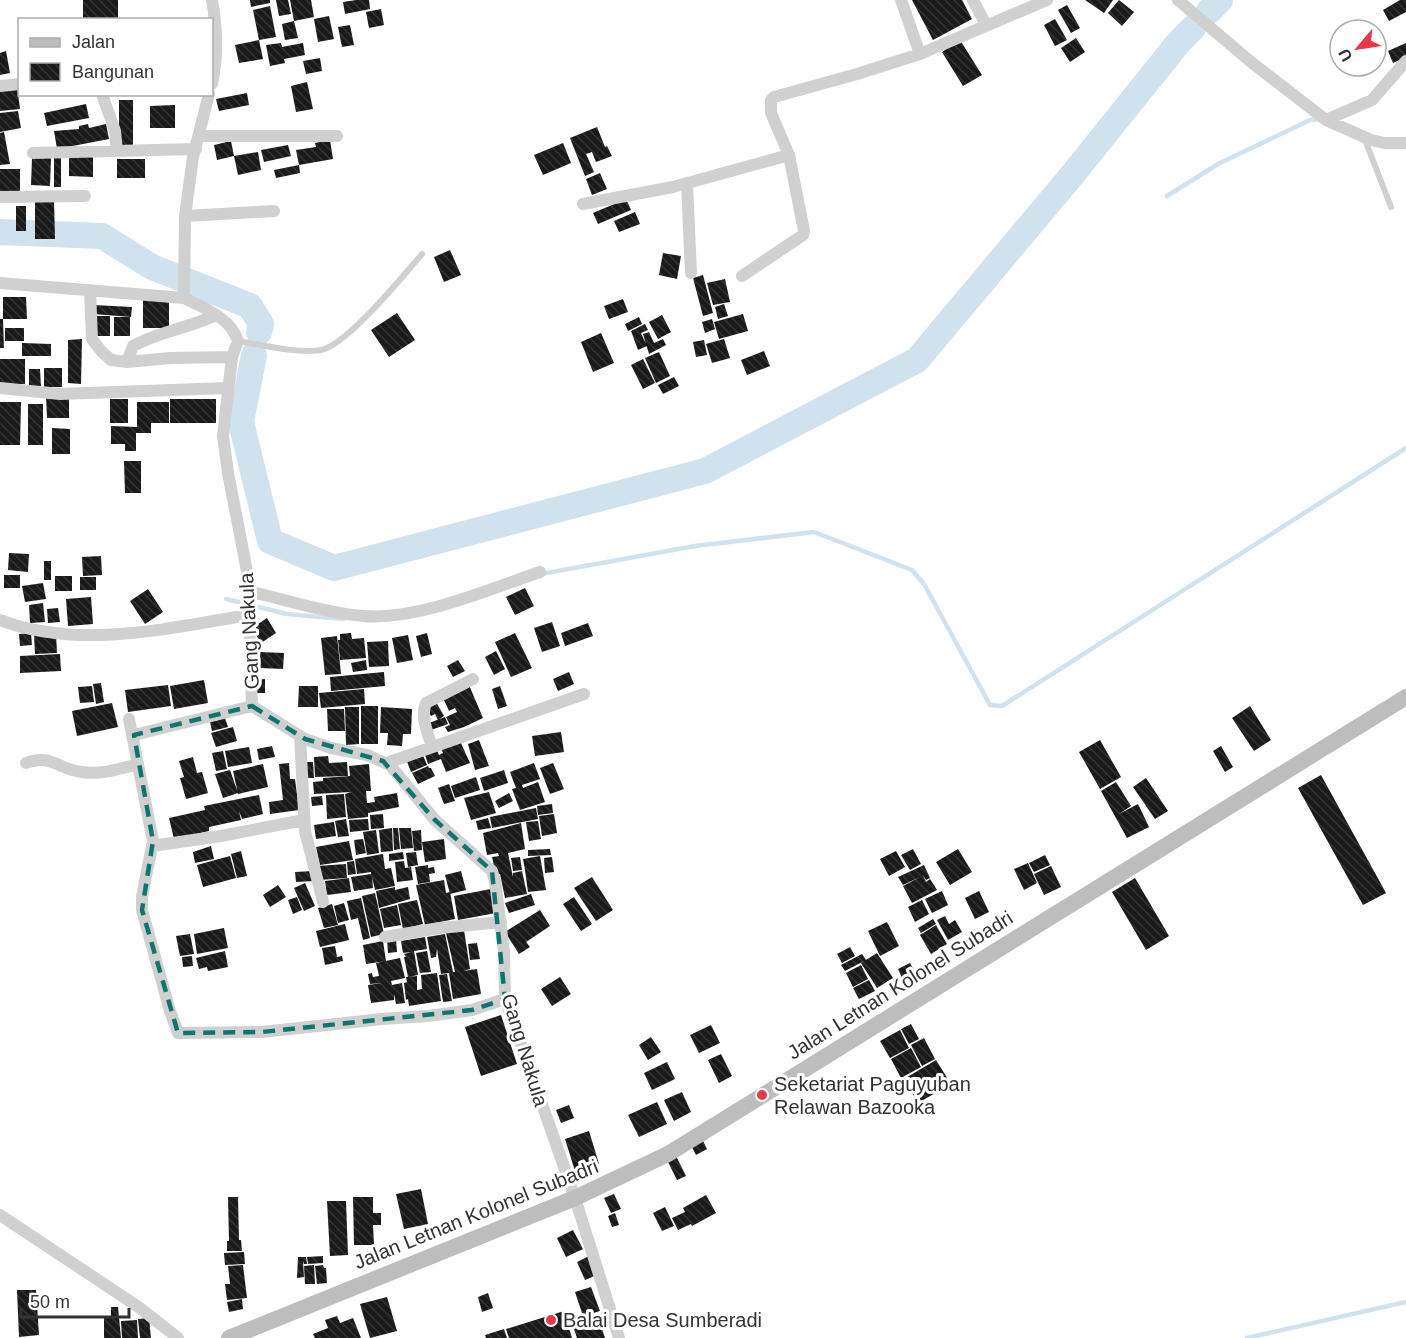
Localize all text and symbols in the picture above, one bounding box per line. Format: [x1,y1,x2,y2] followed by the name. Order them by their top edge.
[18,18,213,96] legend
[1328,18,1388,78] north arrow
[72,32,115,52] text: Jalan
[1335,46,1356,64] text: U
[72,62,154,82] text: Bangunan
[235,571,263,690] street label: Gang Nakula
[783,906,1017,1064] street label: Jalan Letnan Kolonel Subadri
[497,991,553,1110] street label: Gang Nakula
[774,1073,971,1118] place label: Seketariat Paguyuban Relawan Bazooka
[755,1088,769,1102] marker: Seketariat Paguyuban Relawan Bazooka
[351,1155,601,1273] street label: Jalan Letnan Kolonel Subadri
[21,1281,129,1319] scale bar
[30,1292,70,1312] text: 50 m
[563,1309,762,1331] place label: Balai Desa Sumberadi
[544,1313,558,1327] marker: Balai Desa Sumberadi

